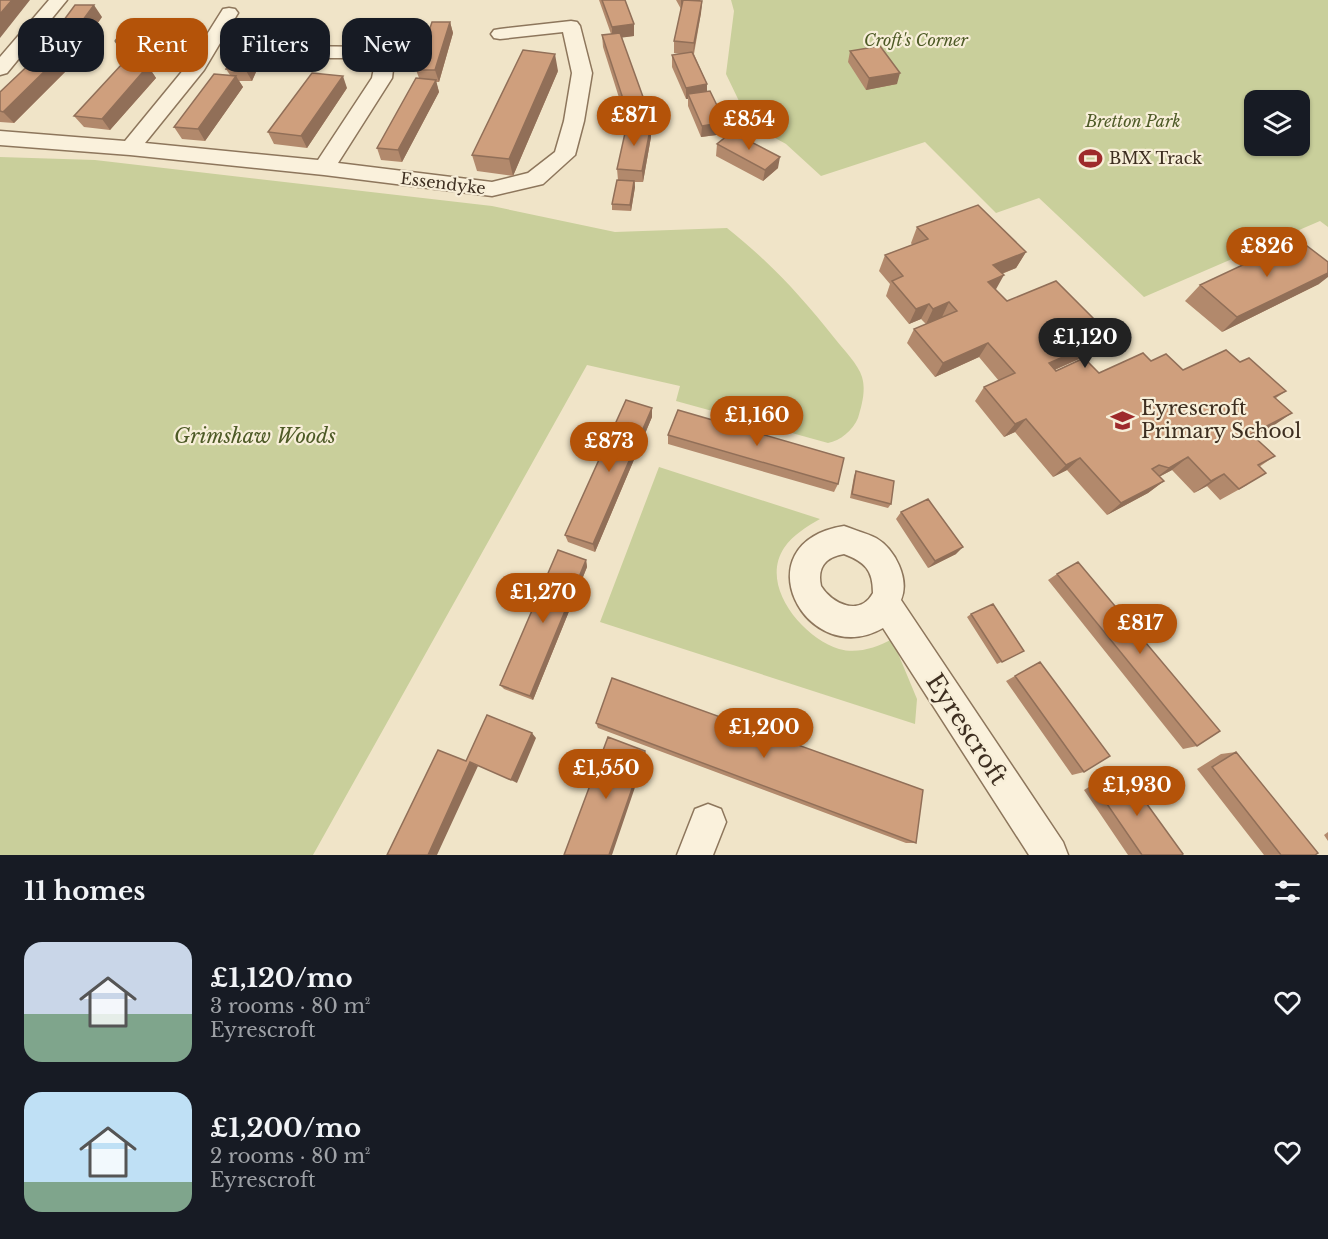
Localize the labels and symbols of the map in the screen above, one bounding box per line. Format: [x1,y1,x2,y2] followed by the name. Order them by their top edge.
[864,30,969,50] park label: Croft's Corner
[598,96,670,147] pin: £871
[713,100,785,151] pin: £854
[1085,111,1180,131] park label: Bretton Park
[1078,145,1104,171] sports icon: BMX Track
[1109,148,1202,168] place label: BMX Track
[399,168,487,198] street label: Essendyke
[1231,227,1303,278] pin: £826
[1036,318,1134,369] pin: £1,120
[708,396,806,447] pin: £1,160
[1141,396,1301,443] place label: Eyrescroft Primary School
[1110,407,1136,433] school or university icon: Eyrescroft Primary School
[573,422,645,473] pin: £873
[174,424,336,448] park label: Grimshaw Woods
[494,573,592,624] pin: £1,270
[1104,604,1176,655] pin: £817
[920,668,1014,790] street label: Eyrescroft
[715,708,813,759] pin: £1,200
[557,749,655,800] pin: £1,550
[1088,766,1186,817] pin: £1,930

